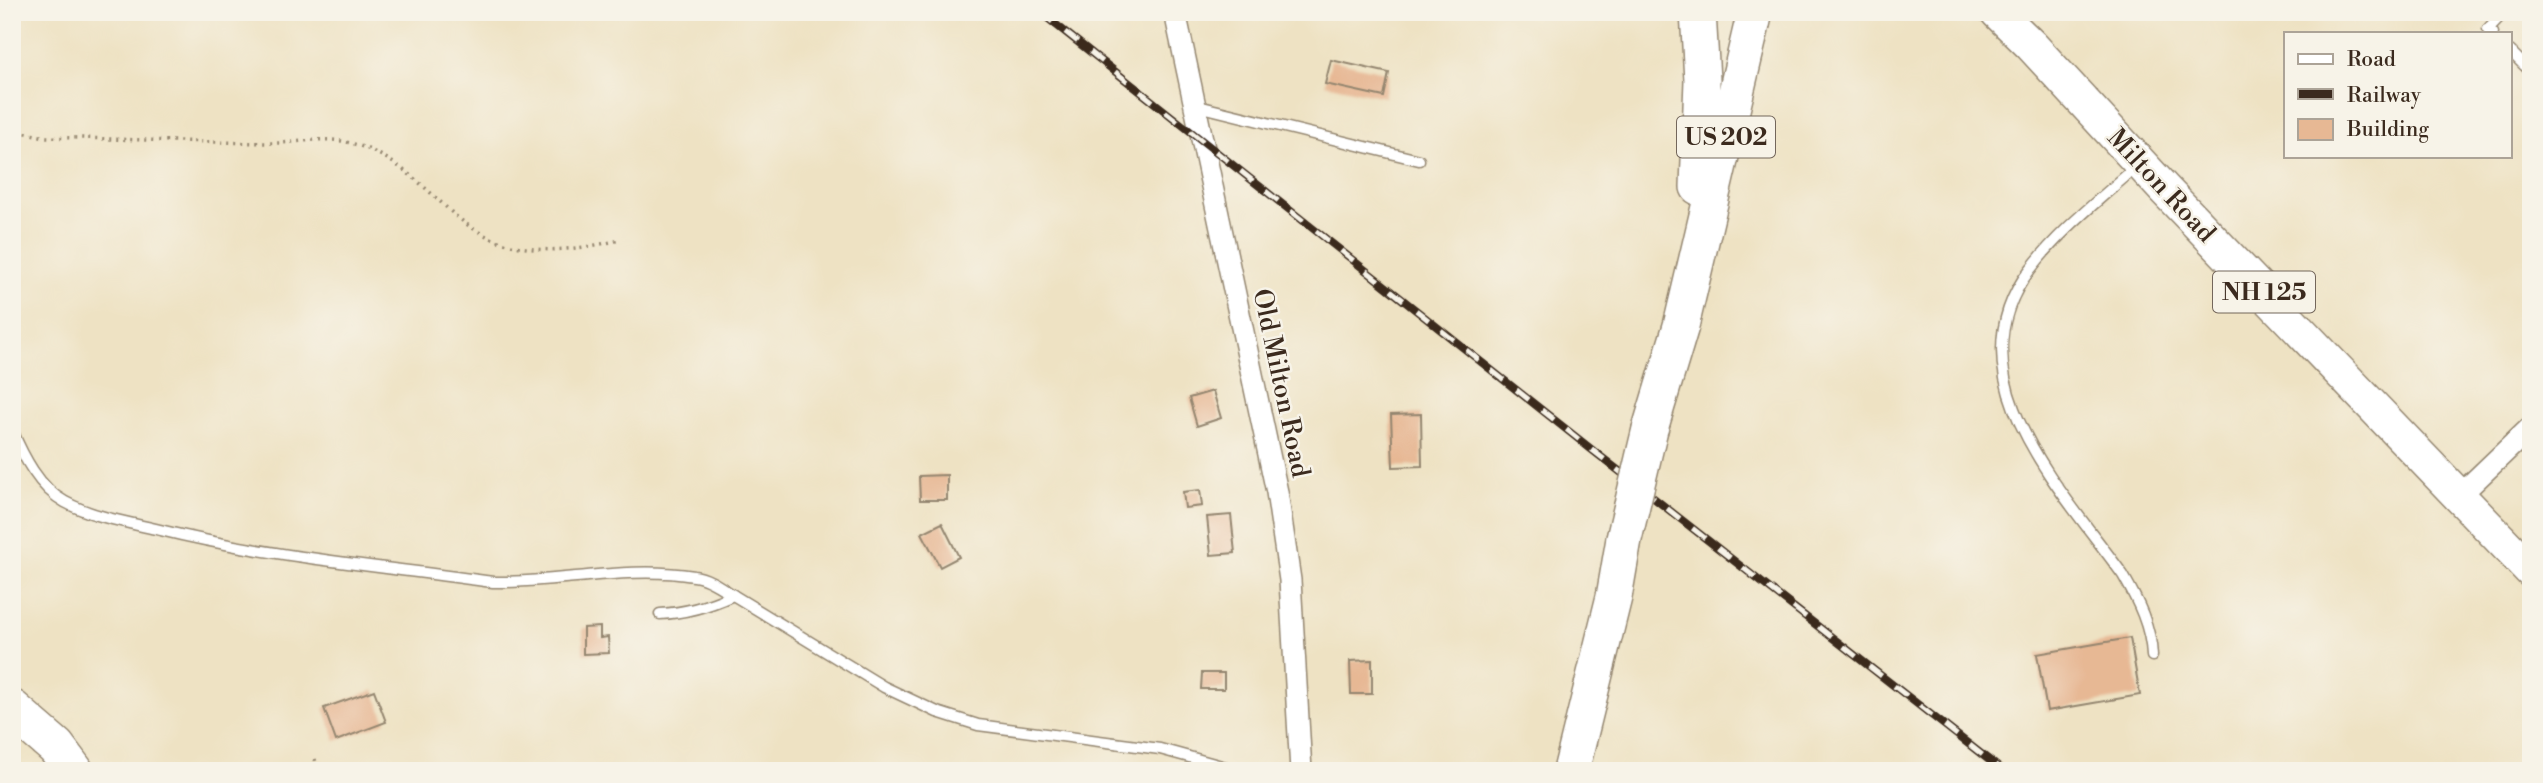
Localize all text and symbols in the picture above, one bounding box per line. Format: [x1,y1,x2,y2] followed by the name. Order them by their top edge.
[2284,32,2512,158] legend
[2347,47,2396,73] text: Road
[2347,83,2422,109] text: Railway
[1677,117,1775,158] road number: US 202
[2346,117,2429,143] text: Building
[2100,122,2222,249] street label: Milton Road
[2213,272,2315,312] road number: NH 125
[1245,286,1317,481] street label: Old Milton Road

